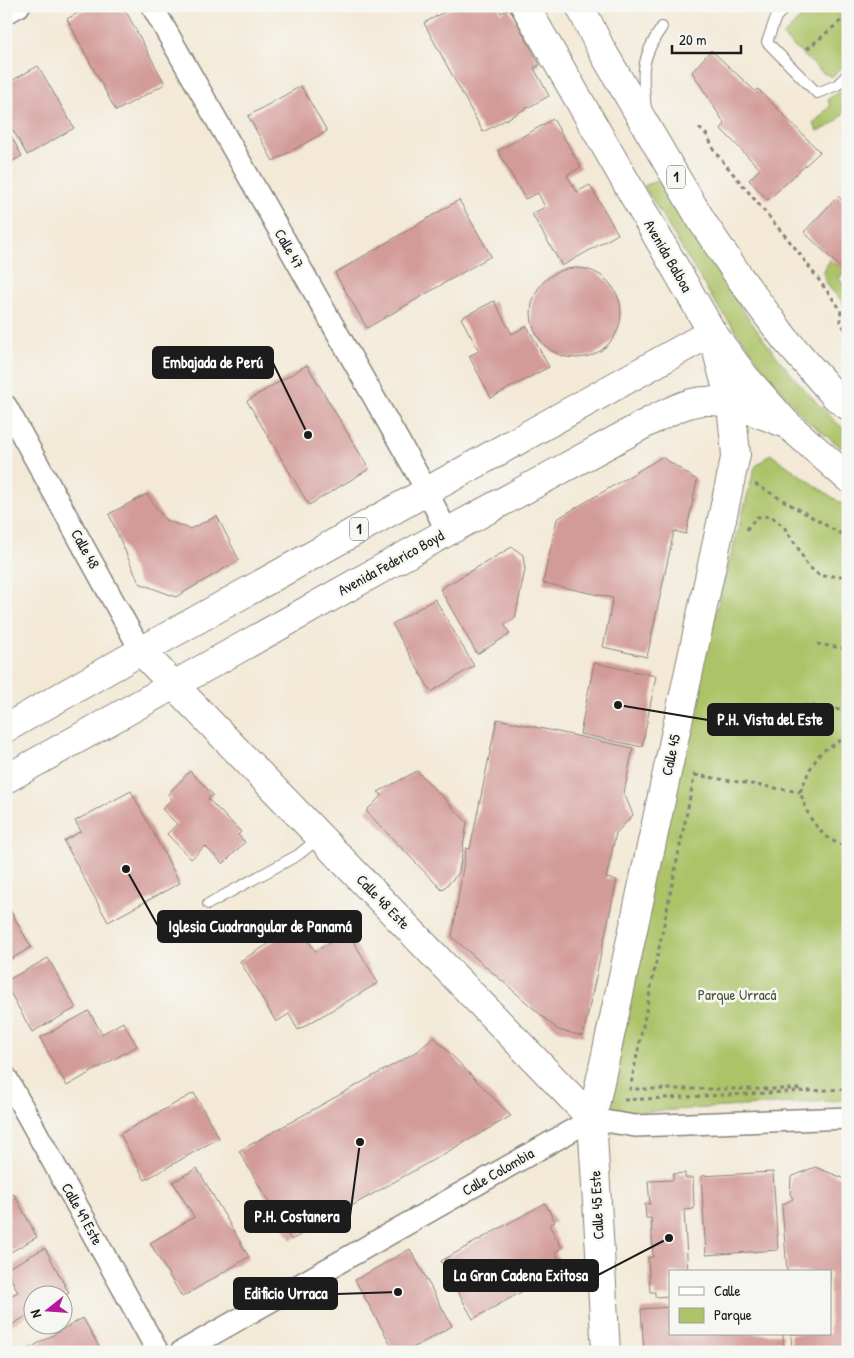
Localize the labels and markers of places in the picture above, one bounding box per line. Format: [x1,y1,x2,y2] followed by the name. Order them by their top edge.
[153,347,273,378] callout: Embajada de Perú
[708,704,833,735] callout: P.H. Vista del Este
[158,911,361,942] callout: Iglesia Cuadrangular de Panamá
[245,1201,350,1232] callout: P.H. Costanera
[444,1260,598,1291] callout: La Gran Cadena Exitosa
[234,1278,337,1309] callout: Edificio Urraca

